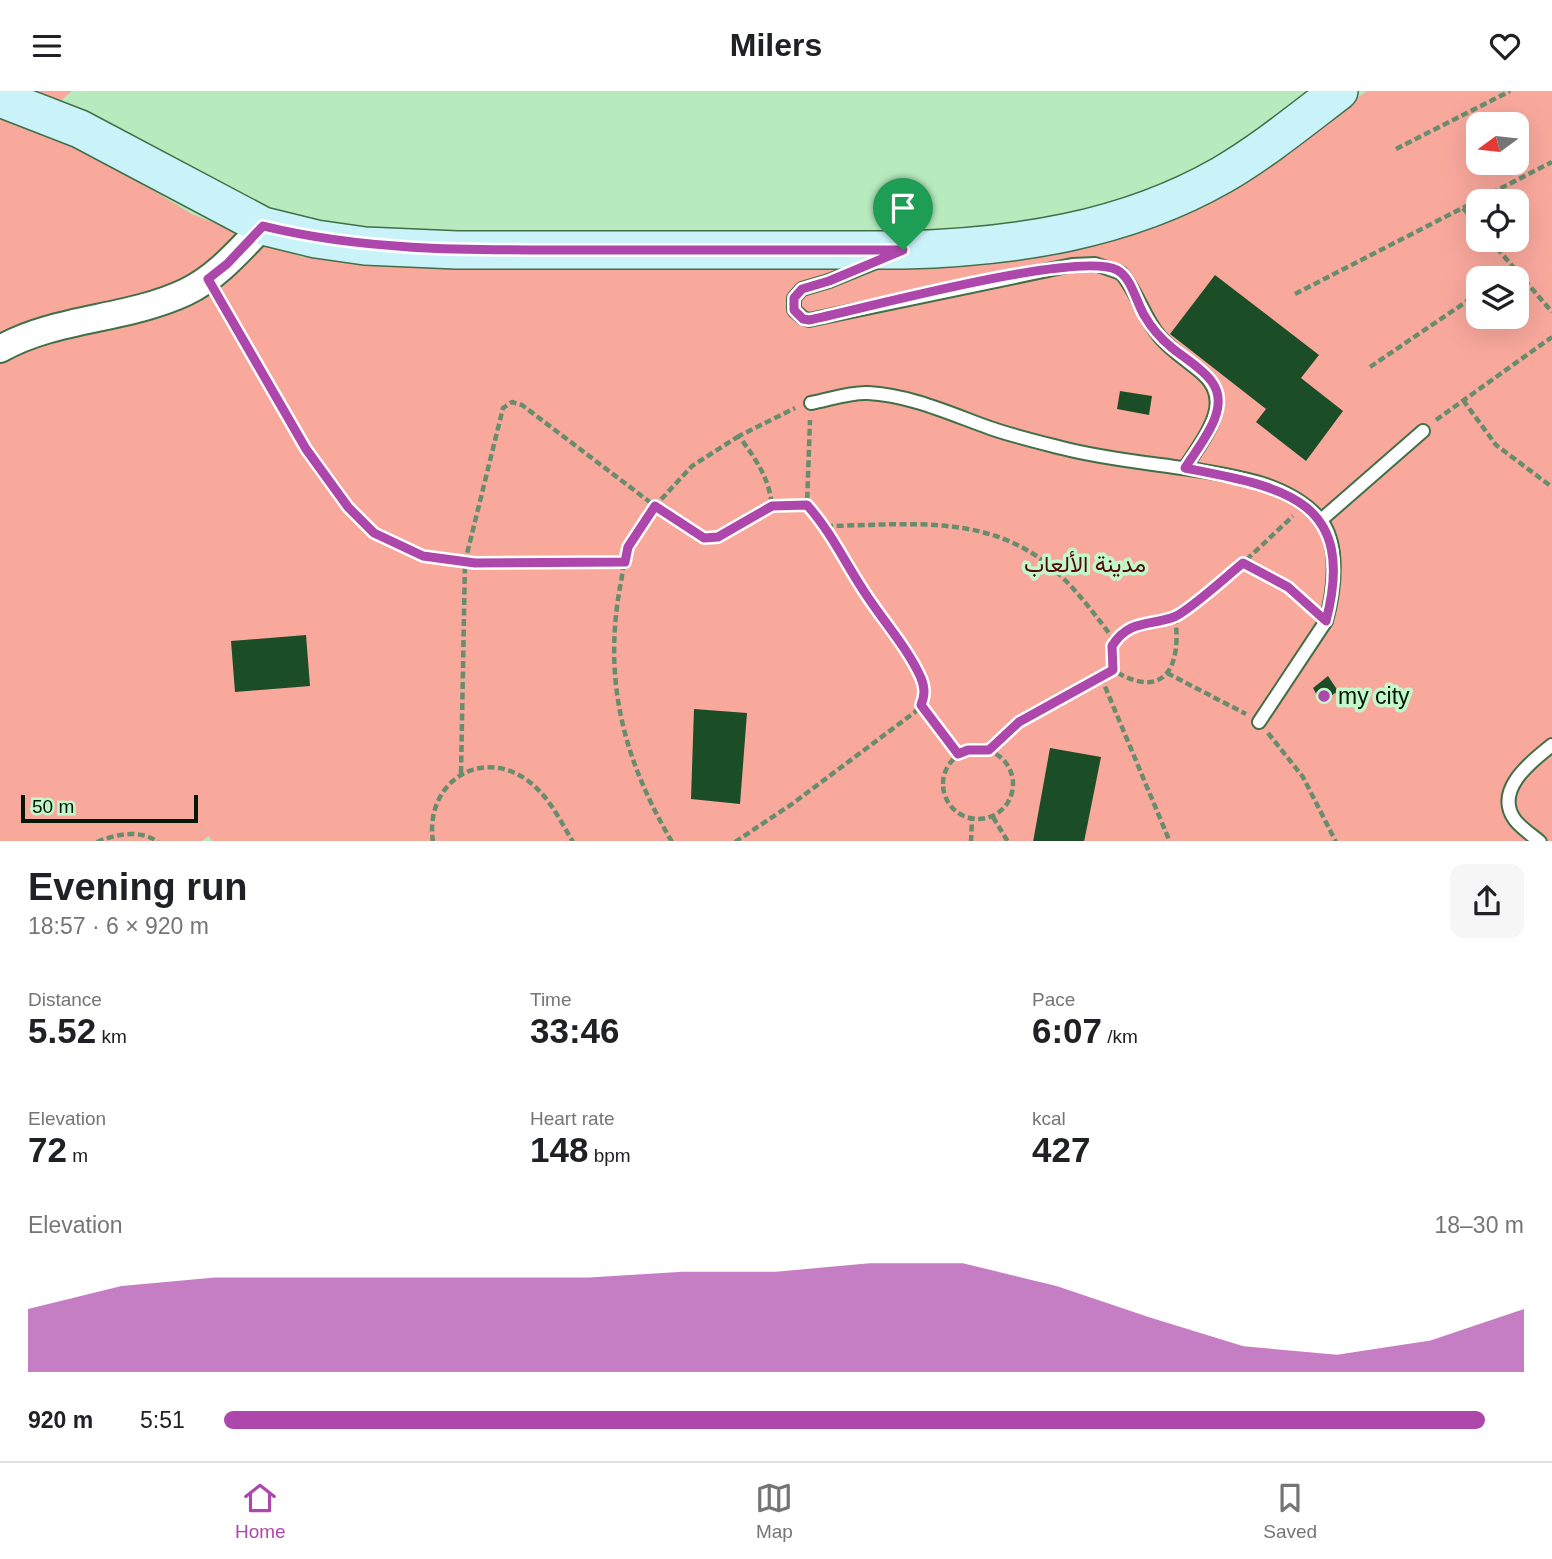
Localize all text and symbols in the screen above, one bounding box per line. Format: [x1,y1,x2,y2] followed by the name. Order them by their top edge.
[28,27,66,65] icon: menu
[730,27,822,63] text: Milers
[1486,27,1524,65] icon: heart
[1466,112,1530,175] north arrow
[1466,112,1529,329] map controls
[873,178,933,250] pin
[884,189,922,227] icon: arrive
[1466,189,1529,252] button: locate
[1466,266,1529,329] button: layers
[1024,551,1146,577] park label: مدينة الألعاب
[1338,683,1410,709] place label: my city
[1316,688,1332,704] marker: my city
[21,793,198,824] scale bar
[32,796,74,817] text: 50 m
[1450,864,1524,938] button: share
[28,866,248,908] text: Evening run
[28,913,209,939] text: 18:57 · 6 × 920 m
[28,989,102,1010] text: Distance
[530,989,572,1010] text: Time
[1032,989,1075,1010] text: Pace
[28,1011,96,1050] text: 5.52
[530,1011,620,1050] text: 33:46
[1032,1011,1102,1050] text: 6:07
[96,1026,127,1047] text: km
[1102,1026,1138,1047] text: /km
[28,1108,106,1129] text: Elevation
[530,1108,614,1129] text: Heart rate
[1032,1108,1066,1129] text: kcal
[28,1130,67,1169] text: 72
[530,1130,588,1169] text: 148
[1032,1130,1090,1169] text: 427
[67,1145,88,1166] text: m
[588,1145,631,1166] text: bpm
[28,1212,123,1238] text: Elevation
[1434,1212,1524,1238] text: 18–30 m
[28,1407,93,1433] text: 920 m
[140,1407,185,1433] text: 5:51
[235,1479,286,1543] tab: Home
[755,1479,793,1543] tab: Map
[1263,1479,1317,1543] tab: Saved

